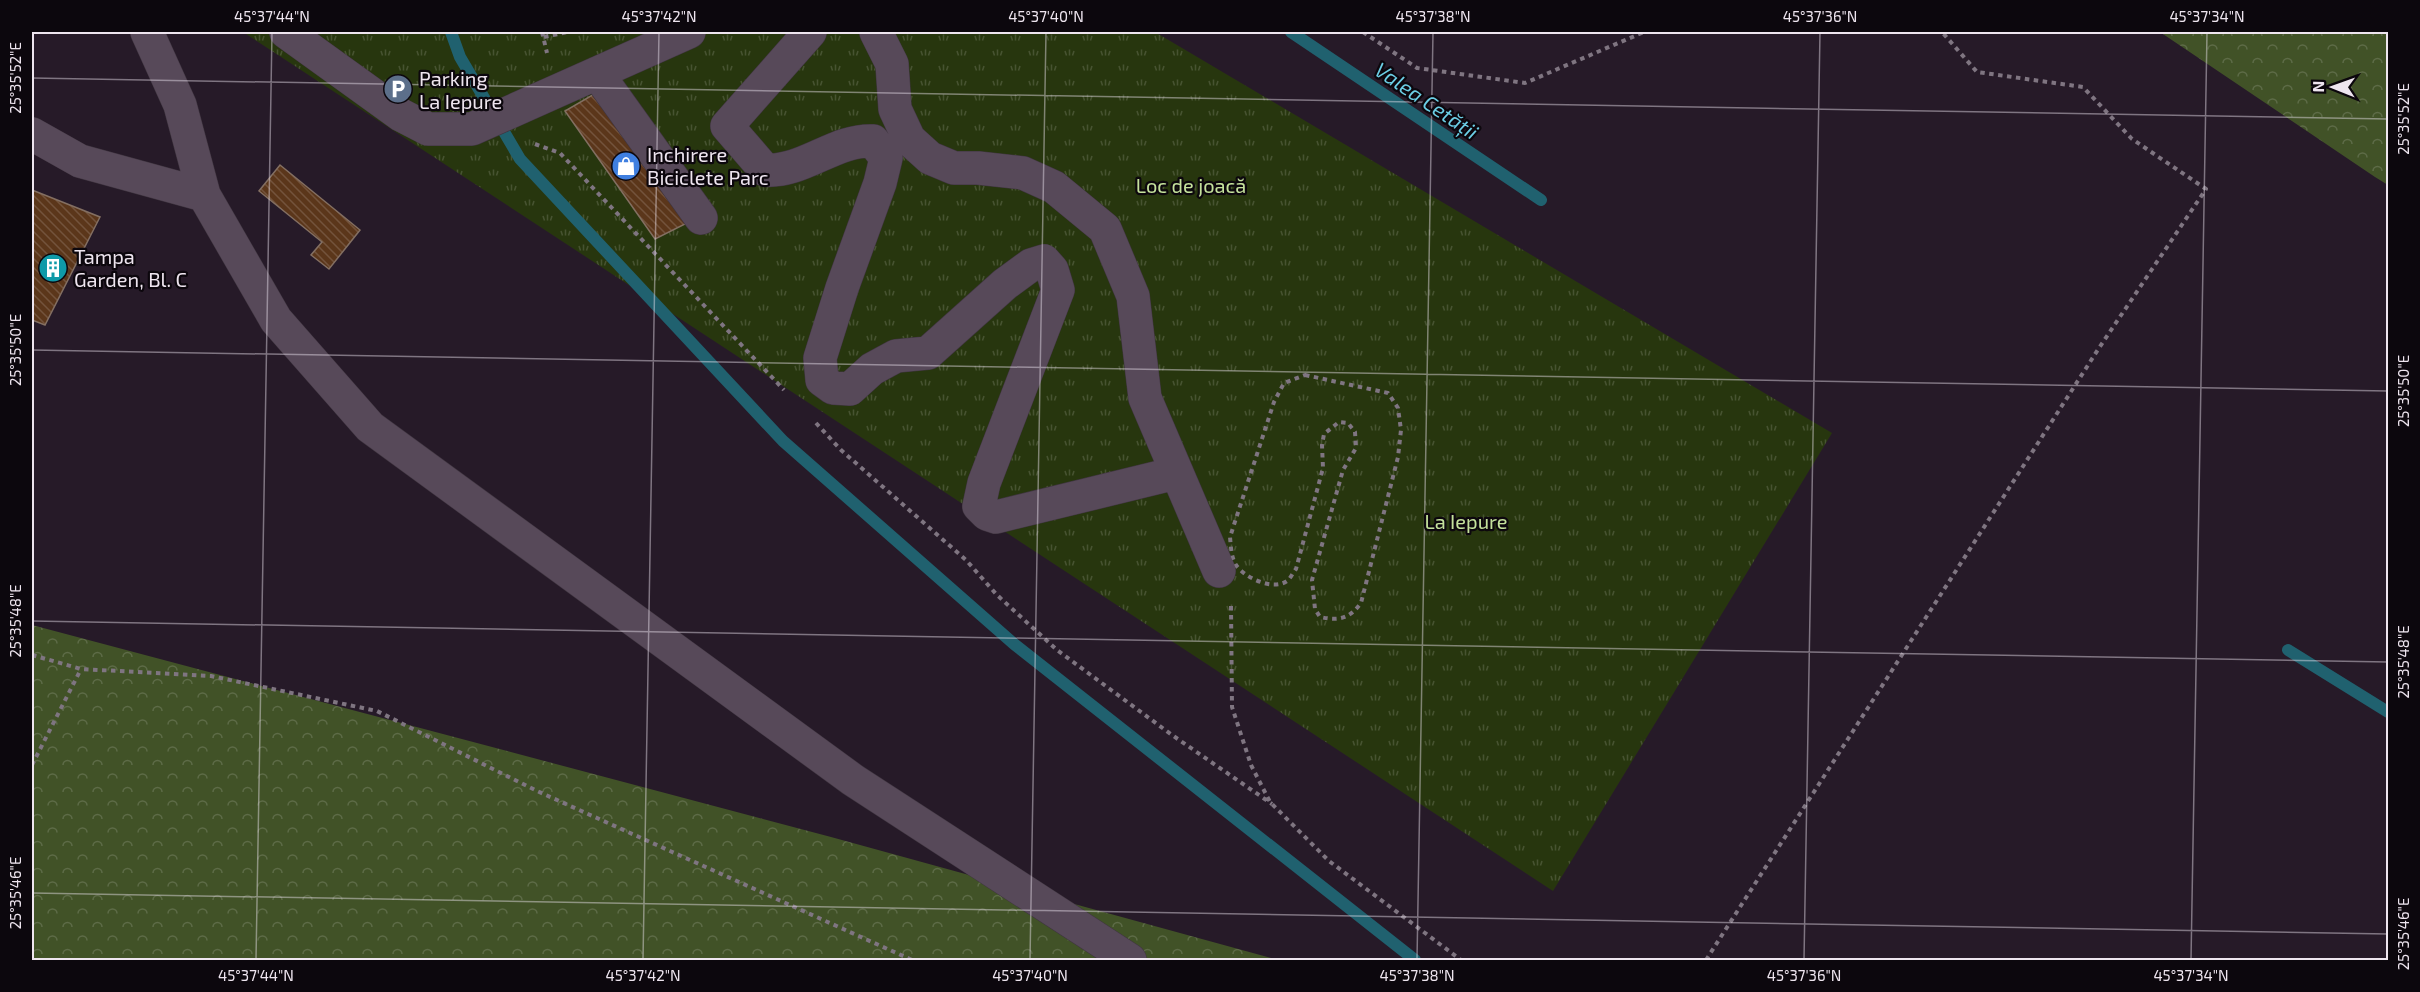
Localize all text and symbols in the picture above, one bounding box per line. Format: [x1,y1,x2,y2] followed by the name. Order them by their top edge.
[234,7,310,25] text: 45°37'44"N
[621,7,697,25] text: 45°37'42"N
[1008,7,1084,25] text: 45°37'40"N
[1395,7,1471,25] text: 45°37'38"N
[1783,7,1857,25] text: 45°37'36"N
[2169,7,2245,25] text: 45°37'34"N
[6,42,24,114] text: 25°35'52"E
[1369,56,1483,145] water label: Valea Cetății
[2303,57,2363,117] north arrow
[419,66,502,113] place label: Parking La Iepure
[382,73,414,105] parking icon: Parking La Iepure
[2308,81,2327,93] text: N
[2394,83,2412,155] text: 25°35'52"E
[647,142,769,189] place label: Inchirere Biciclete Parc
[610,150,642,182] shop icon: Inchirere Biciclete Parc
[1136,173,1246,197] park label: Loc de joacă
[74,244,187,291] place label: Tampa Garden, Bl. C
[37,252,69,284] building icon: Tampa Garden, Bl. C
[6,314,24,386] text: 25°35'50"E
[2394,355,2412,427] text: 25°35'50"E
[1424,509,1508,533] park label: La Iepure
[6,584,24,658] text: 25°35'48"E
[2394,625,2412,699] text: 25°35'48"E
[6,857,24,929] text: 25°35'46"E
[2394,898,2412,970] text: 25°35'46"E
[218,966,294,984] text: 45°37'44"N
[605,966,681,984] text: 45°37'42"N
[992,966,1068,984] text: 45°37'40"N
[1379,966,1455,984] text: 45°37'38"N
[1767,966,1841,984] text: 45°37'36"N
[2153,966,2229,984] text: 45°37'34"N

